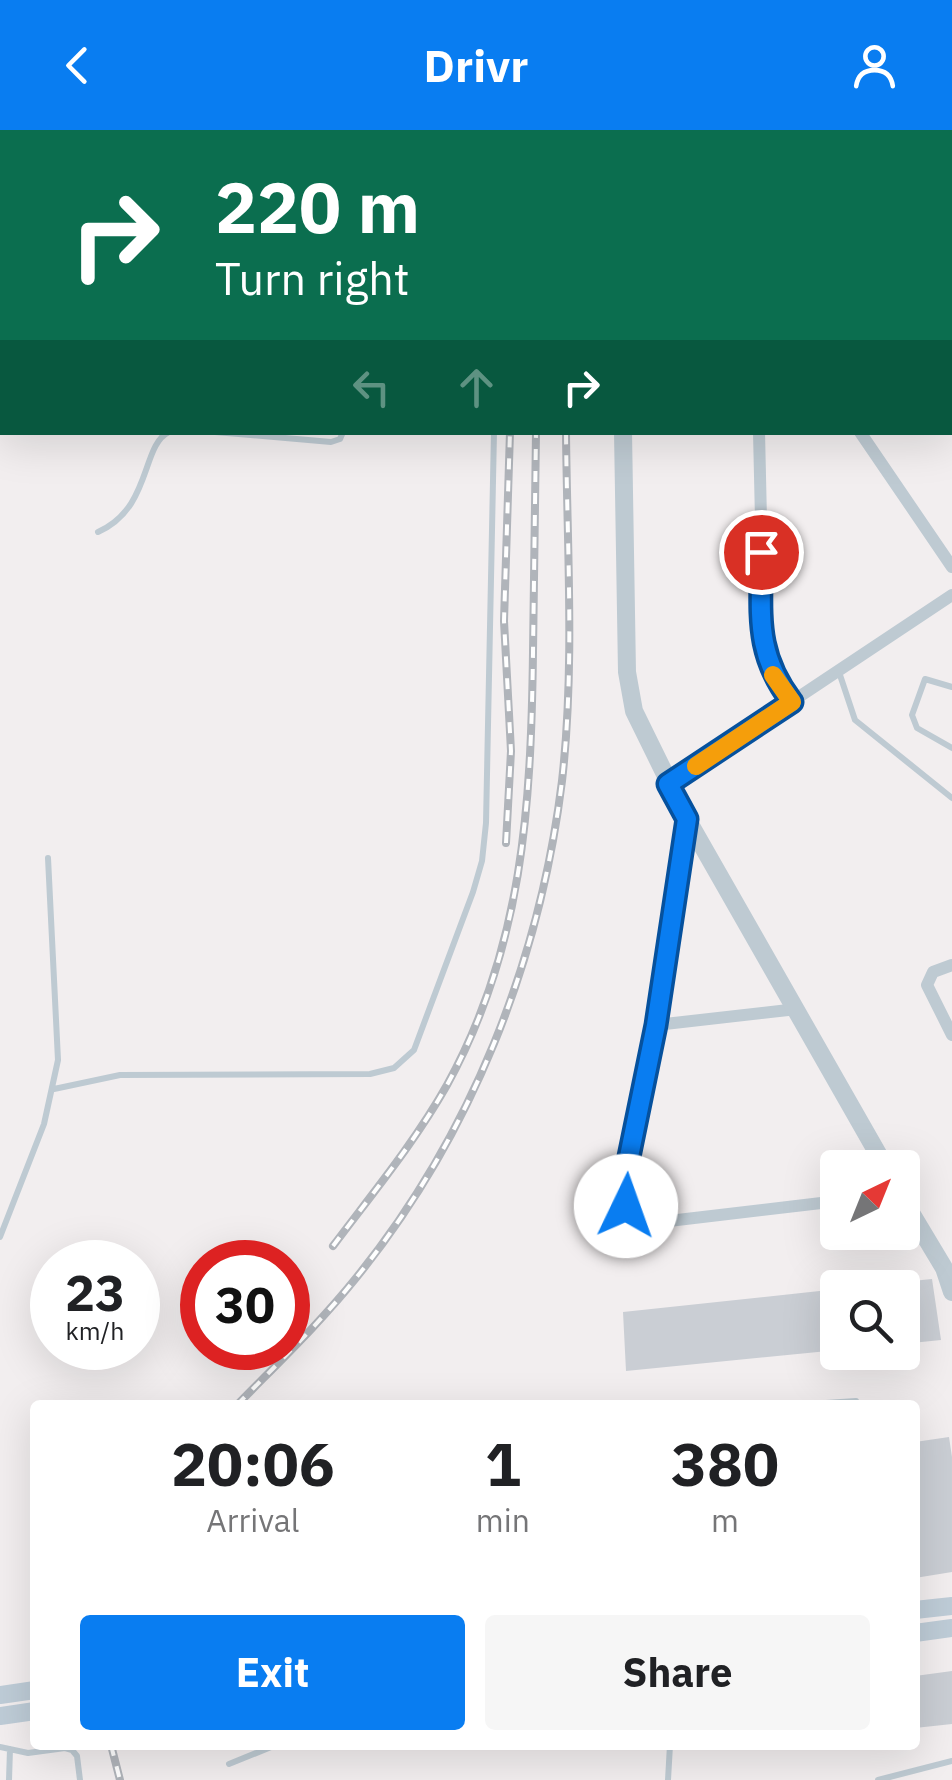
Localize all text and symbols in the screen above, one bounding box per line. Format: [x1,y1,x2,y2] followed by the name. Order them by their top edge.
[424,36,528,94] text: Drivr
[50,38,105,93] icon: back
[847,38,902,93] icon: person
[215,161,420,252] text: 220 m
[50,170,180,300] icon: right
[215,249,410,307] text: Turn right
[344,360,399,415] icon: left
[449,360,504,415] icon: ahead
[554,360,609,415] icon: right
[719,510,804,595] pin
[734,525,789,580] icon: arrive
[820,1150,920,1250] north arrow
[820,1150,920,1370] map controls
[574,1154,678,1258] position arrow
[180,1240,310,1370] speed limit sign: 30
[65,1260,125,1325] text: 23
[820,1270,920,1370] button: search
[66,1314,124,1347] text: km/h
[171,1424,335,1503] text: 20:06
[485,1424,521,1503] text: 1
[671,1424,779,1503] text: 380
[206,1499,300,1541] text: Arrival
[476,1499,530,1541] text: min
[711,1499,739,1541] text: m
[80,1615,465,1730] button: Exit
[485,1615,870,1730] button: Share

